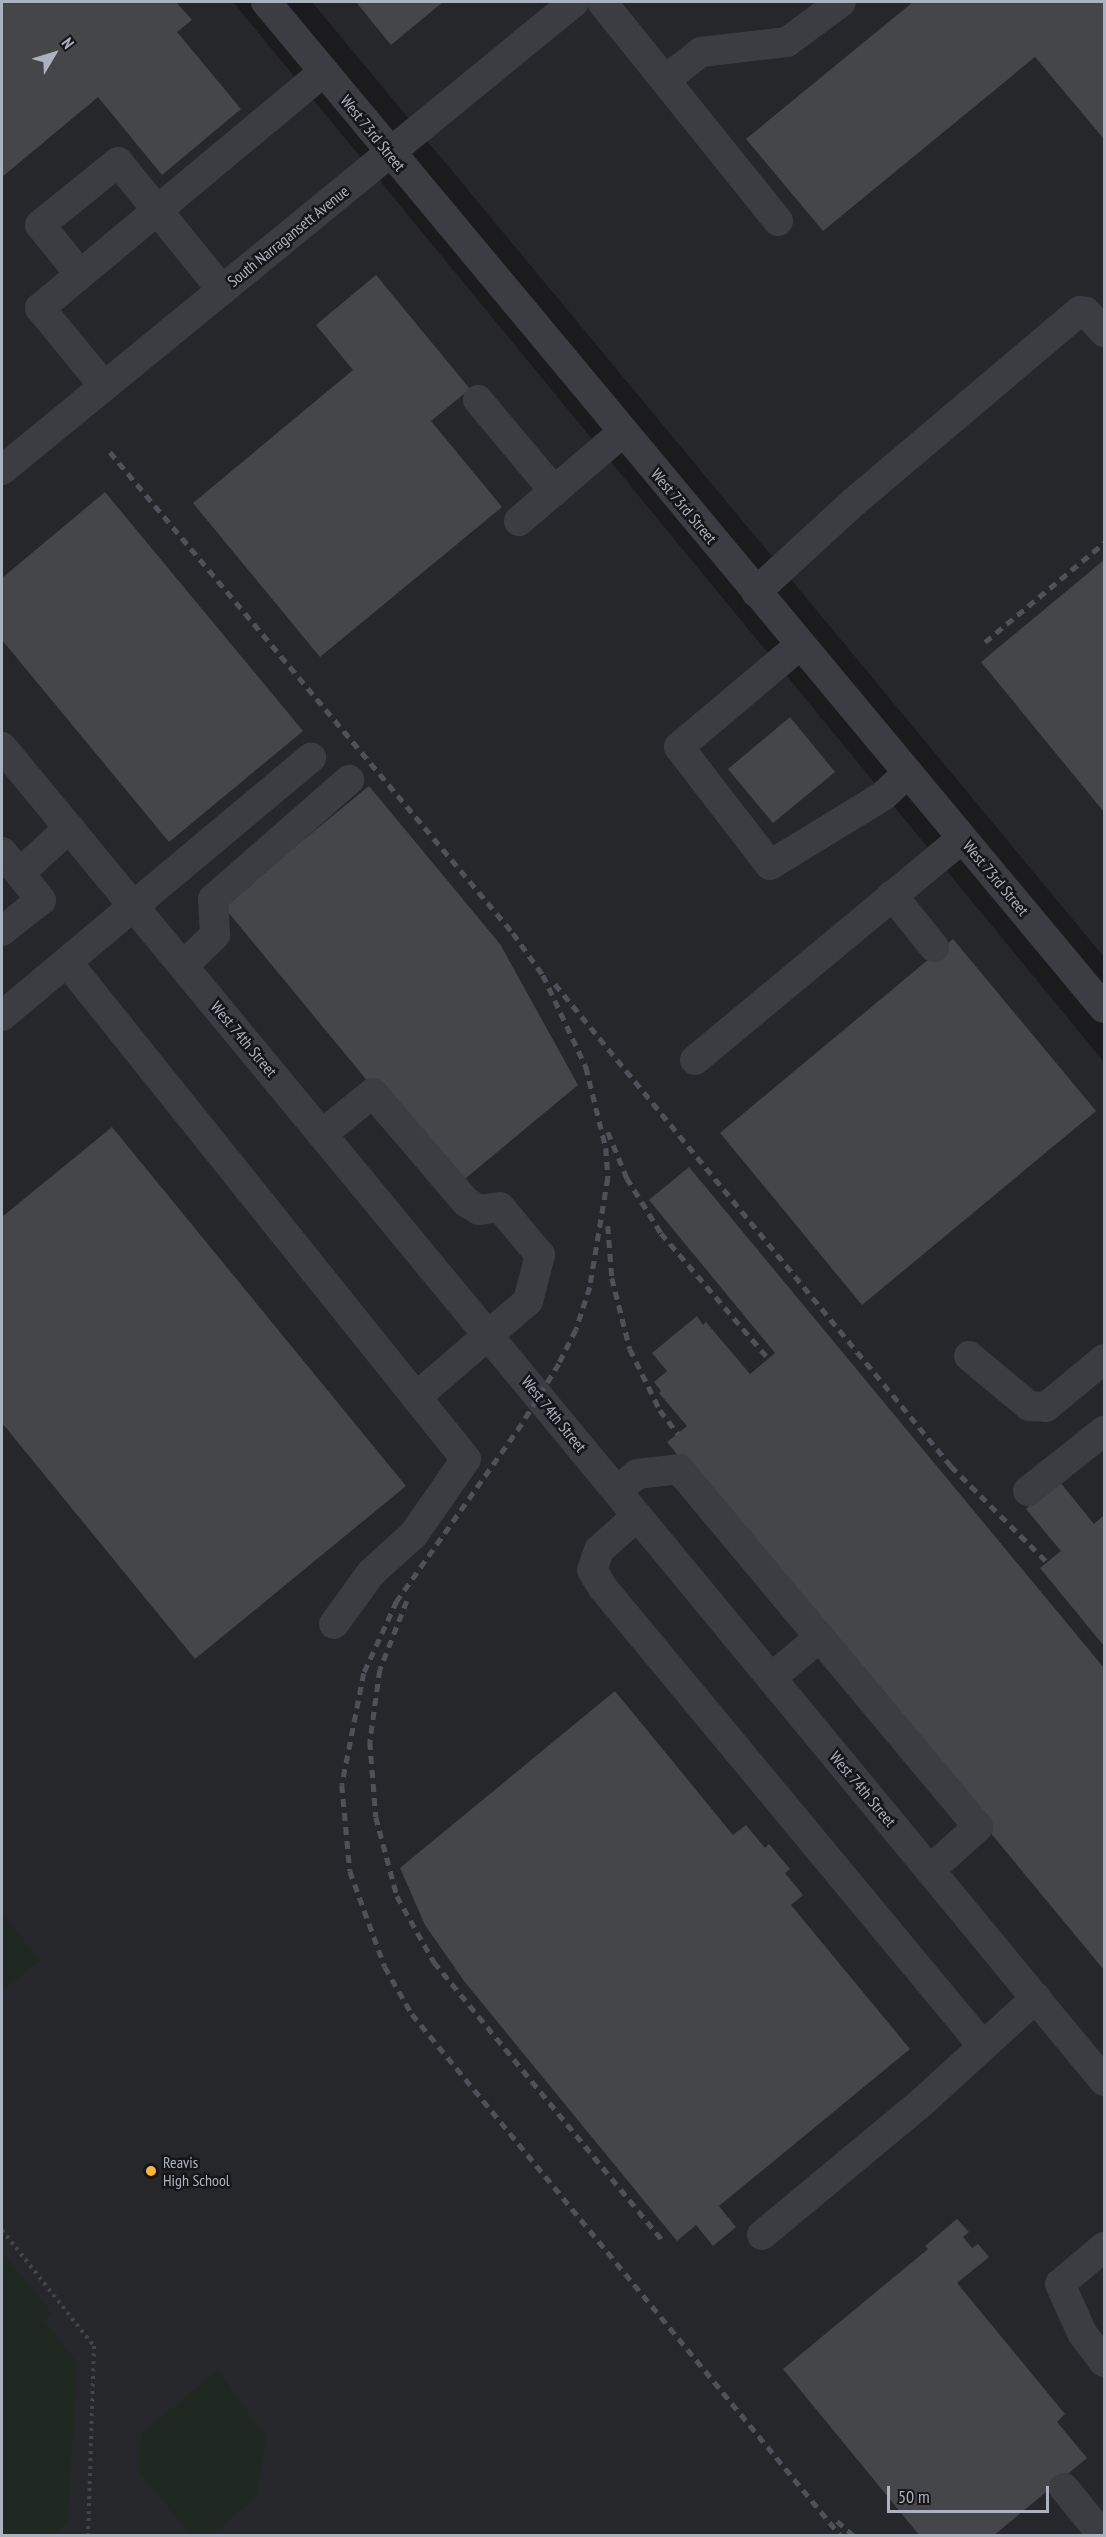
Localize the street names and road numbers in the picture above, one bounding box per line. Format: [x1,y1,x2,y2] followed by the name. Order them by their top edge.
[337,91,409,175] street label: West 73rd Street
[223,181,353,291] street label: South Narragansett Avenue
[647,465,721,547] street label: West 73rd Street
[959,837,1033,919] street label: West 73rd Street
[207,997,281,1081] street label: West 74th Street
[517,1372,591,1456] street label: West 74th Street
[826,1747,900,1831] street label: West 74th Street

